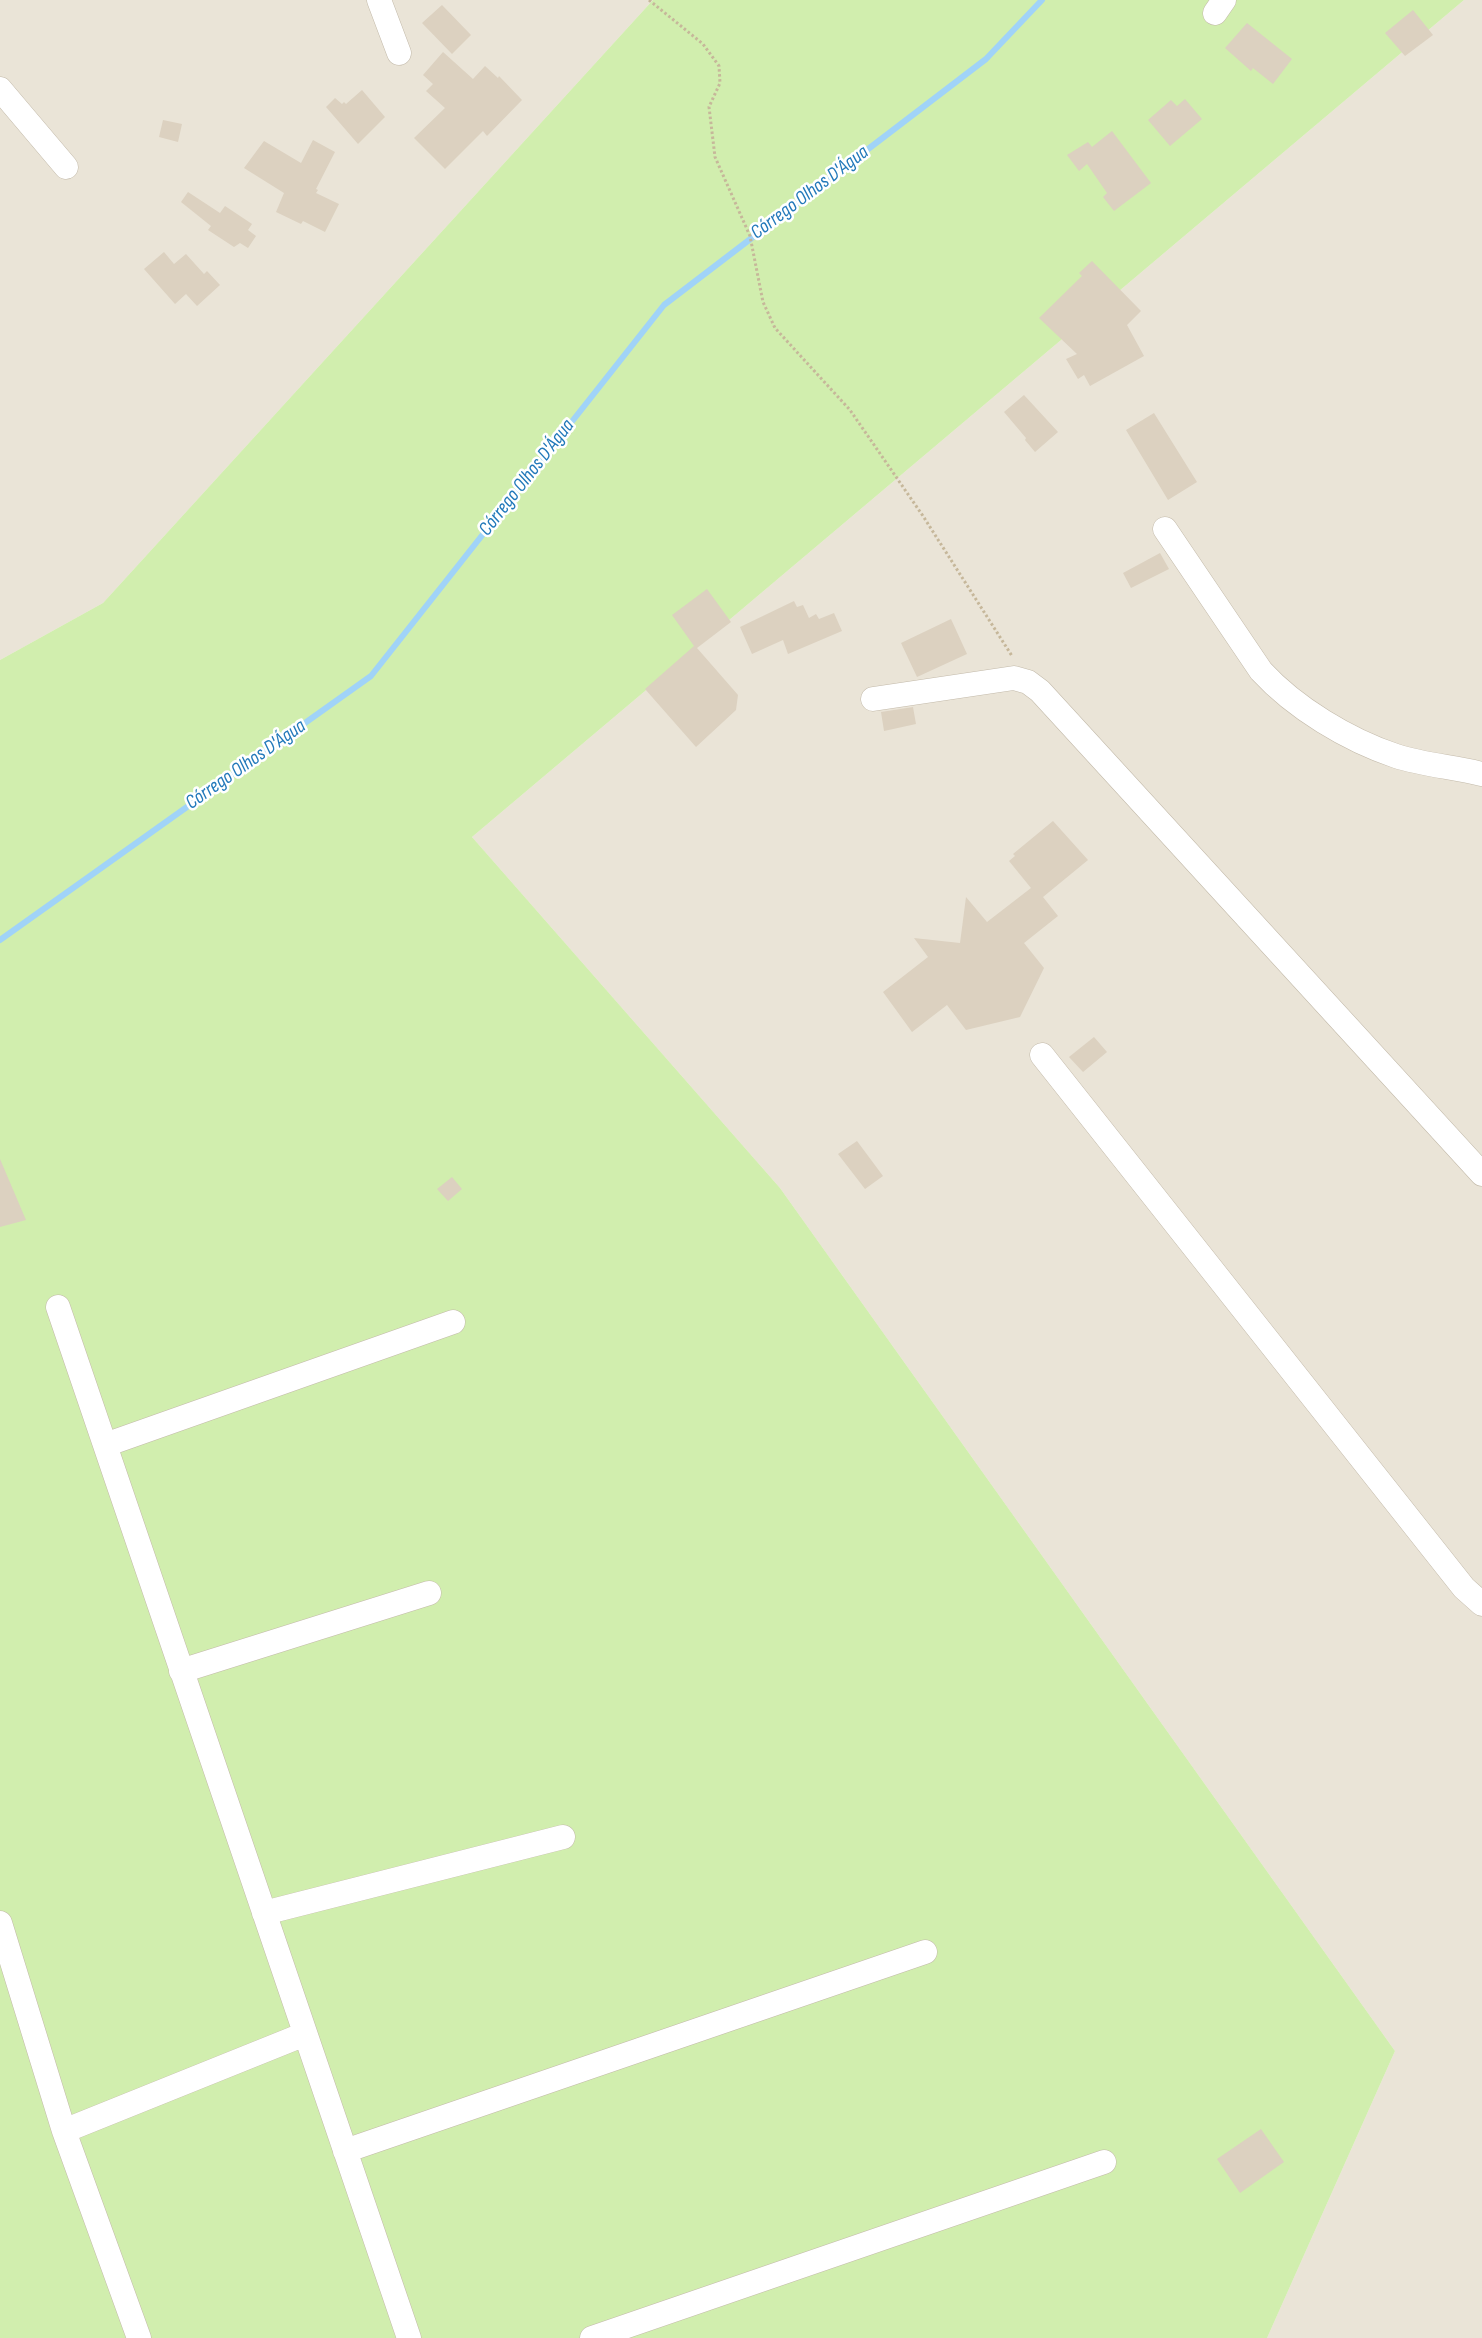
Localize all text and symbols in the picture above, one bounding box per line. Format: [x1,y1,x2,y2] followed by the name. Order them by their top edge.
[746,141,874,245] water label: Córrego Olhos D'Água
[474,415,580,541] water label: Córrego Olhos D'Água
[181,715,311,815] water label: Córrego Olhos D'Água

